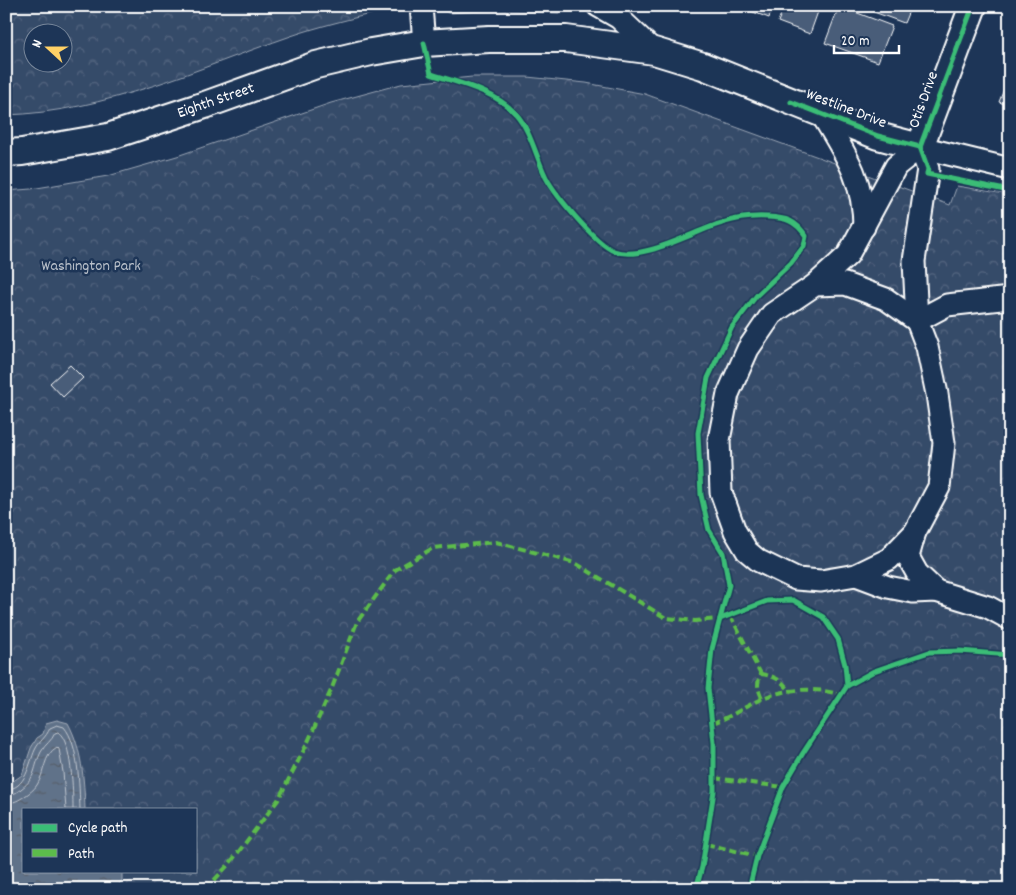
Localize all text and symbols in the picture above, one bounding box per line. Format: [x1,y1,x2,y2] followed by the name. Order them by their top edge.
[22,22,72,72] north arrow
[834,22,898,54] scale bar
[841,31,869,53] text: 20 m
[27,37,48,51] text: N
[903,68,945,132] street label: Otis Drive
[174,77,258,125] street label: Eighth Street
[802,83,890,135] street label: Westline Drive
[41,255,141,278] park label: Washington Park
[22,808,198,872] legend
[68,818,128,840] text: Cycle path
[68,844,94,866] text: Path

